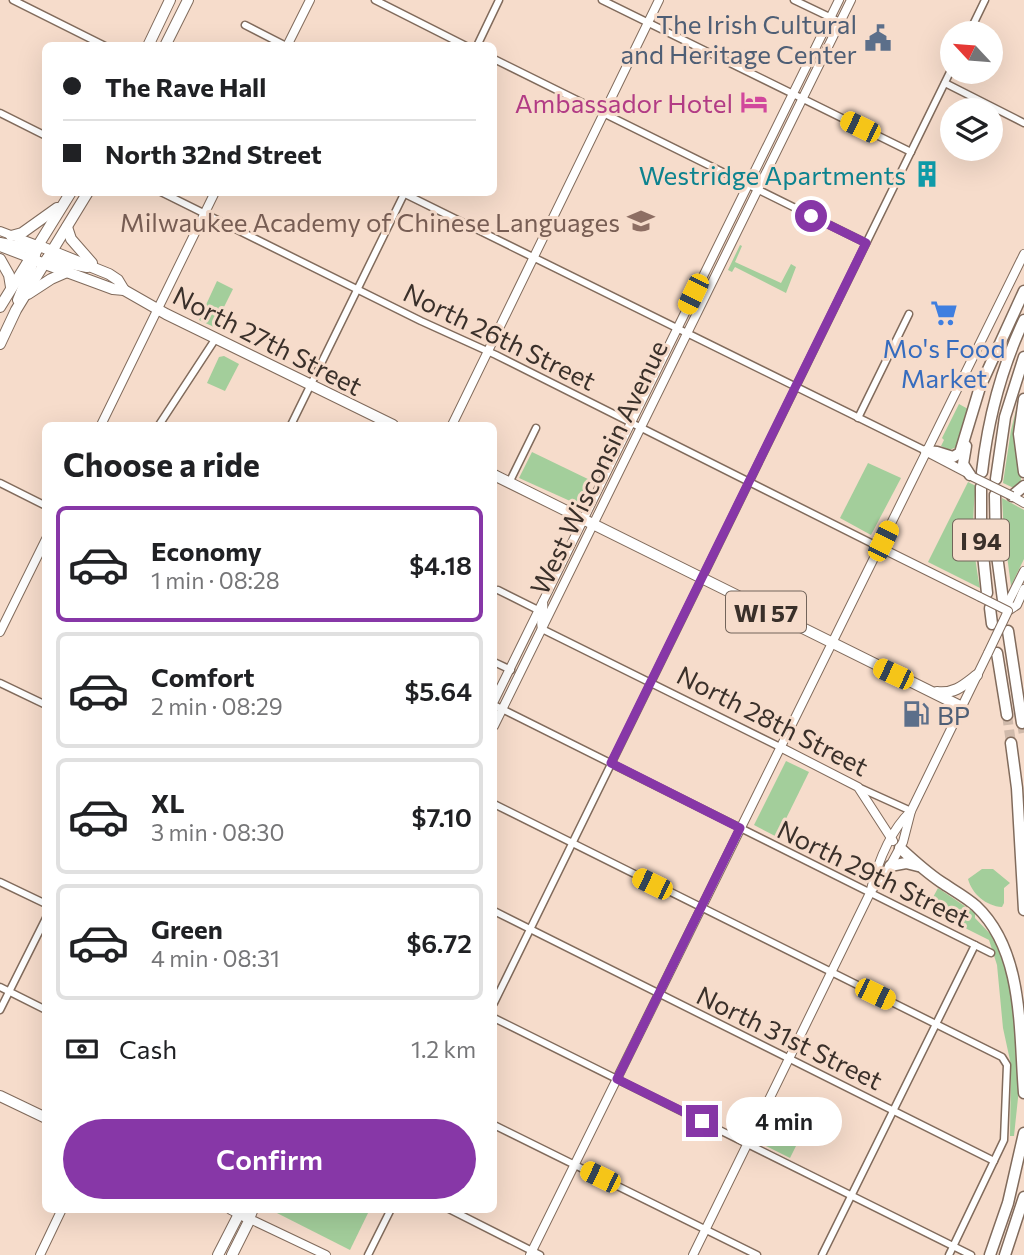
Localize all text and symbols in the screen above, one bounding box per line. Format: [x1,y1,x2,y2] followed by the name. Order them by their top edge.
[620,8,857,69] place label: The Irish Cultural and Heritage Center
[940,21,1003,84] north arrow
[940,21,1003,161] map controls
[863,23,893,53] public building icon: The Irish Cultural and Heritage Center
[105,71,266,102] text: The Rave Hall
[515,87,733,118] place label: Ambassador Hotel
[739,87,769,117] hotel icon: Ambassador Hotel
[940,98,1003,161] button: layers
[837,108,884,146] car
[105,138,322,169] text: North 32nd Street
[639,159,906,190] place label: Westridge Apartments
[912,159,942,189] building icon: Westridge Apartments
[795,200,827,232] route start
[120,206,620,237] place label: Milwaukee Academy of Chinese Languages
[626,206,656,236] school or university icon: Milwaukee Academy of Chinese Languages
[675,271,712,317] car
[399,276,601,396] street label: North 26th Street
[168,279,368,401] street label: North 27th Street
[929,298,959,328] supermarket icon: Mo's Food Market
[883,332,1005,393] place label: Mo's Food Market
[523,335,673,599] street label: West Wisconsin Avenue
[63,444,260,484] text: Choose a ride
[865,518,902,564] car
[953,520,1009,560] road number: I 94
[67,533,130,596] icon: car
[151,535,262,566] text: Economy
[409,549,472,580] text: $4.18
[151,566,280,594] text: 1 min · 08:28
[726,592,806,632] road number: WI 57
[870,656,917,692] car
[672,658,874,782] street label: North 28th Street
[67,659,130,722] icon: car
[151,661,254,692] text: Comfort
[404,675,472,706] text: $5.64
[151,692,283,720] text: 2 min · 08:29
[901,699,931,729] fuel station icon: BP
[937,699,970,730] place label: BP
[67,785,130,848] icon: car
[151,787,185,818] text: XL
[412,801,472,832] text: $7.10
[773,813,975,933] street label: North 29th Street
[151,818,284,846] text: 3 min · 08:30
[629,865,676,903] car
[67,911,130,974] icon: car
[151,913,223,944] text: Green
[406,927,472,958] text: $6.72
[151,944,280,972] text: 4 min · 08:31
[852,975,899,1013] car
[692,979,888,1095] street label: North 31st Street
[63,1030,101,1068] icon: cash
[119,1033,177,1064] text: Cash
[411,1035,476,1063] text: 1.2 km
[726,1096,842,1146] callout: 4 min
[686,1105,718,1137] route end
[755,1107,813,1135] text: 4 min
[63,1119,476,1199] button: Confirm
[577,1158,624,1196] car

